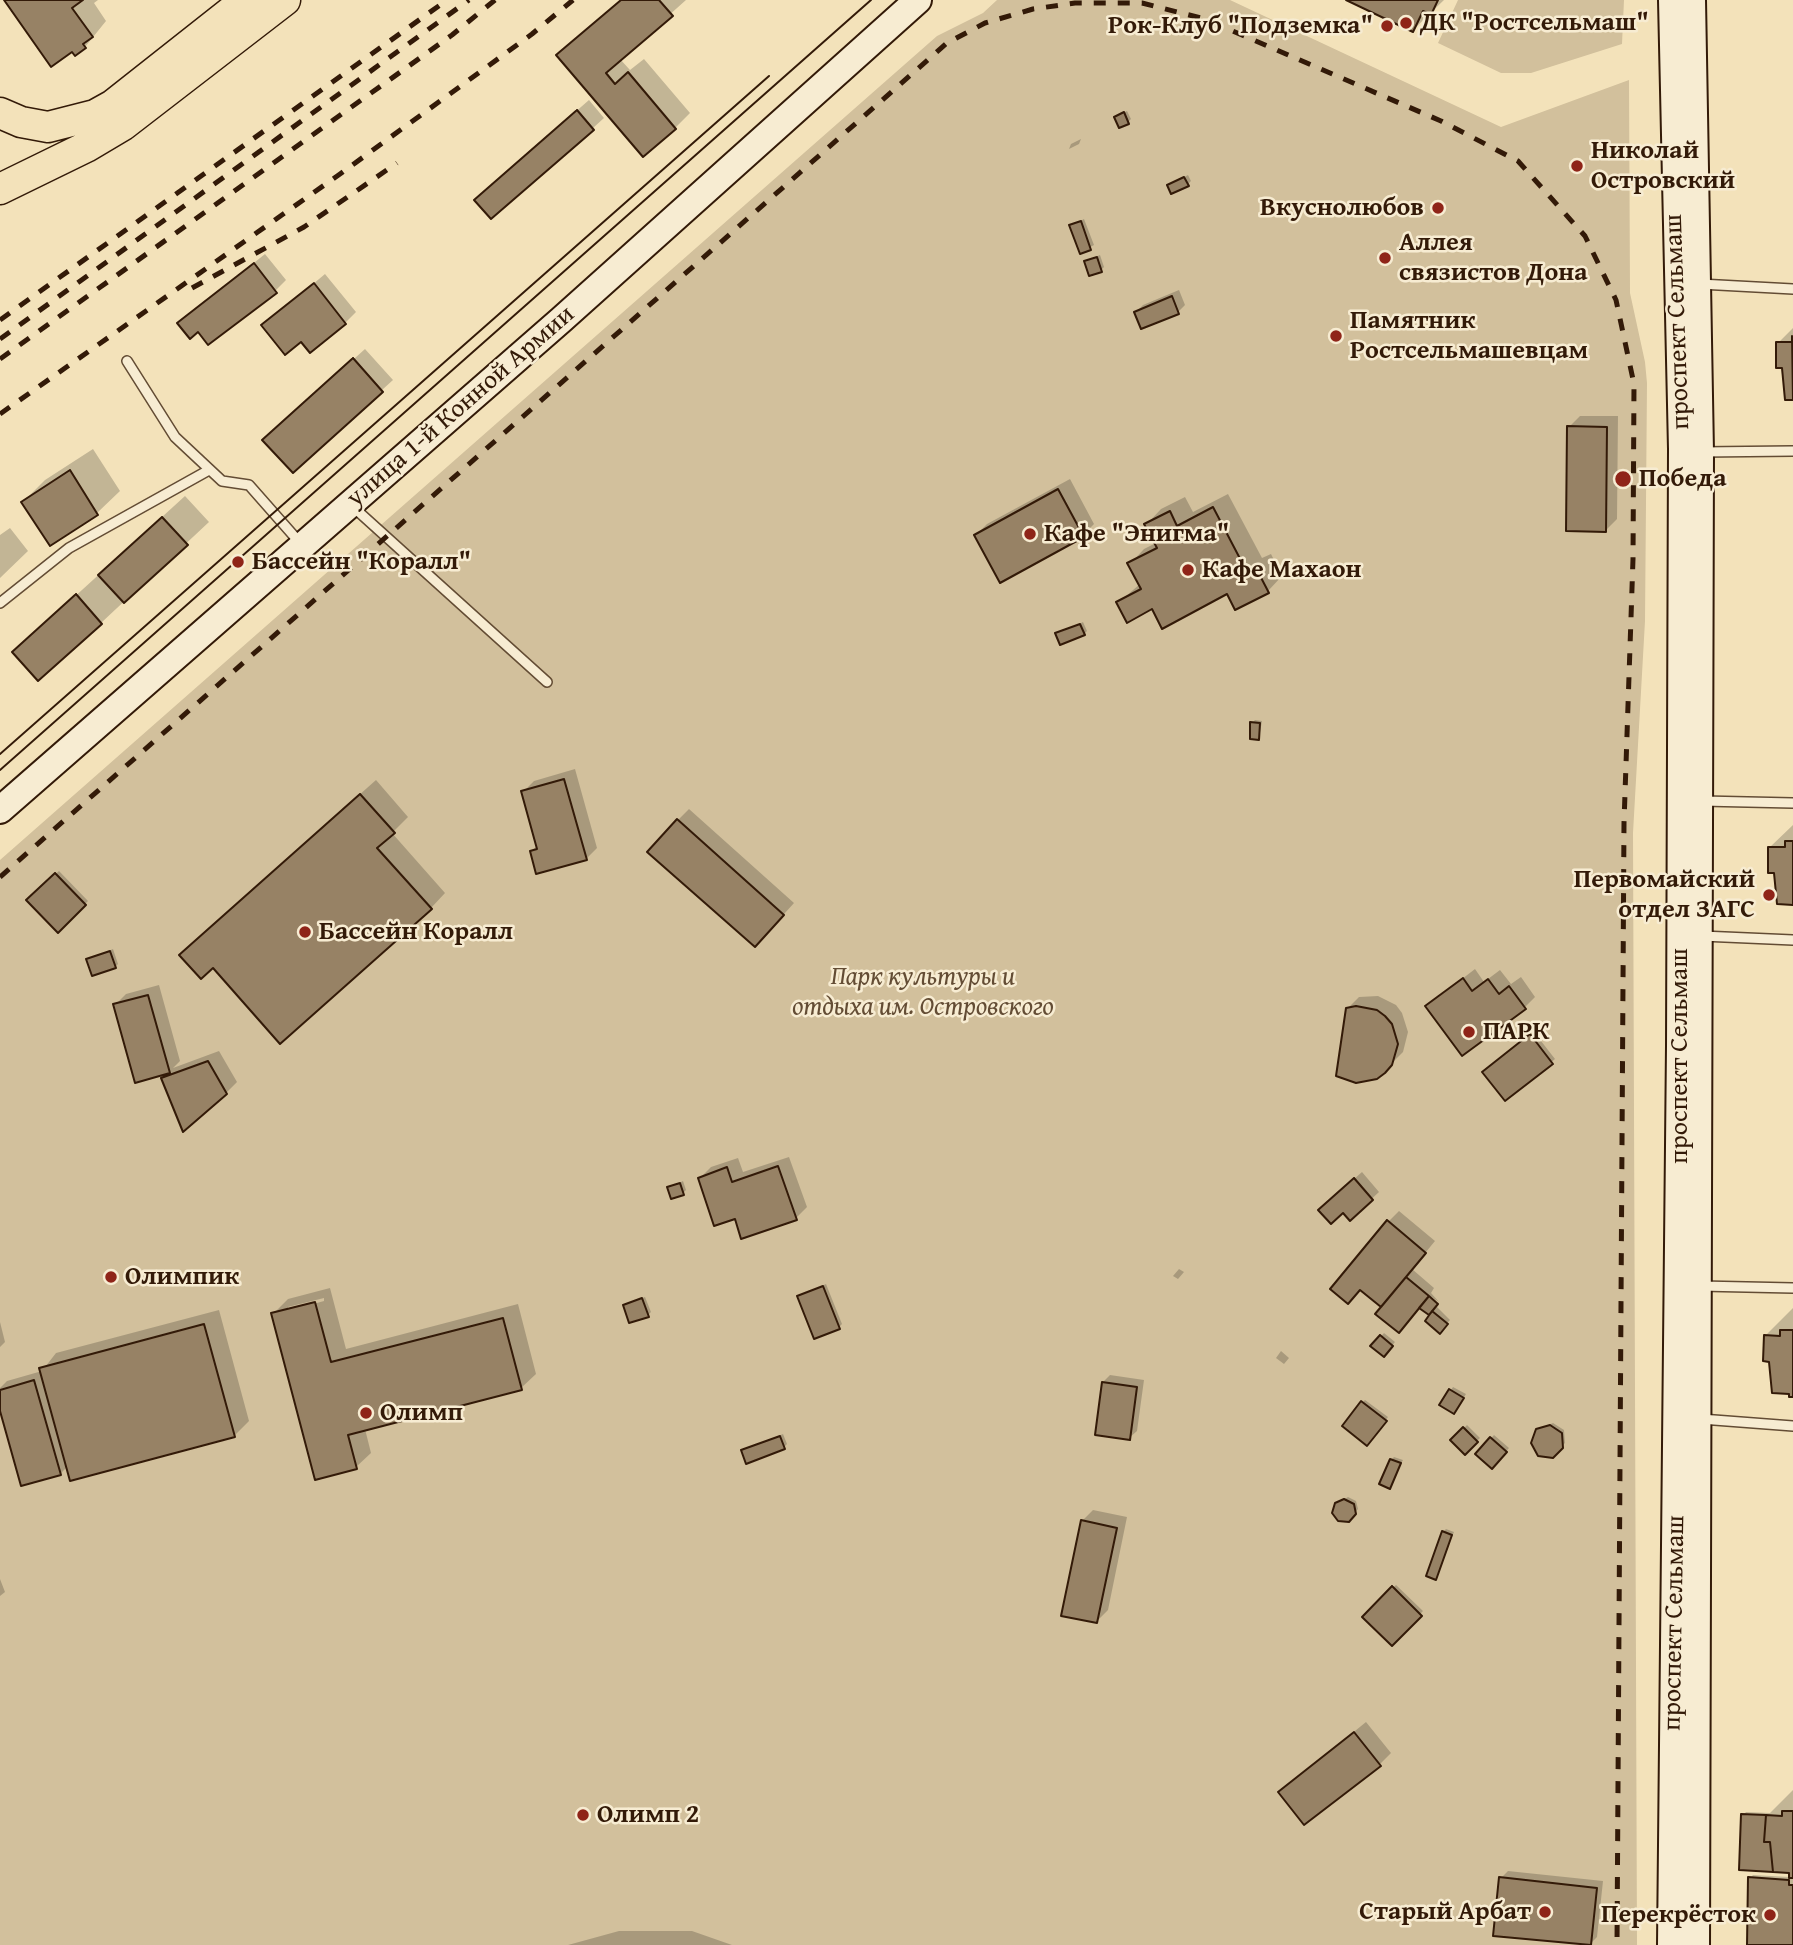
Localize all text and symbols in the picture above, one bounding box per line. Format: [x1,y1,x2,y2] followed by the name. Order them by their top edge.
[1420,7,1649,39] place label: ДК "Ростсельмаш"
[1108,10,1373,42] place label: Рок-Клуб "Подземка"
[1398,15,1414,31] marker: ДК "Ростсельмаш"
[1379,18,1395,34] marker: Рок-Клуб "Подземка"
[1591,135,1735,196] place label: Николай Островский
[1569,158,1585,174] marker: Николай Островский
[1260,192,1424,224] place label: Вкуснолюбов
[1430,200,1446,216] marker: Вкуснолюбов
[1659,214,1697,430] street label: проспект Сельмаш
[1399,227,1588,288] place label: Аллея связистов Дона
[1377,250,1393,266] marker: Аллея связистов Дона
[341,300,581,514] street label: улица 1-й Конной Армии
[1350,305,1588,366] place label: Памятник Ростсельмашевцам
[1328,328,1344,344] marker: Памятник Ростсельмашевцам
[1639,463,1727,495] place label: Победа
[1613,469,1633,489] marker: Победа
[1044,518,1229,550] place label: Кафе "Энигма"
[1022,526,1038,542] marker: Кафе "Энигма"
[252,546,471,578] place label: Бассейн "Коралл"
[230,554,246,570] marker: Бассейн "Коралл"
[1202,554,1361,586] place label: Кафе Махаон
[1180,562,1196,578] marker: Кафе Махаон
[1574,864,1755,926] place label: Первомайский отдел ЗАГС
[1761,887,1777,903] marker: Первомайский отдел ЗАГС
[319,916,513,948] place label: Бассейн Коралл
[297,924,313,940] marker: Бассейн Коралл
[1664,948,1696,1164] street label: проспект Сельмаш
[792,961,1054,1023] park label: Парк культуры и отдыха им. Островского
[1483,1016,1550,1048] place label: ПАРК
[1461,1024,1477,1040] marker: ПАРК
[125,1261,239,1293] place label: Олимпик
[103,1269,119,1285] marker: Олимпик
[380,1397,463,1429] place label: Олимп
[358,1405,374,1421] marker: Олимп
[1658,1515,1692,1731] street label: проспект Сельмаш
[597,1799,699,1831] place label: Олимп 2
[575,1807,591,1823] marker: Олимп 2
[1359,1896,1531,1928] place label: Старый Арбат
[1601,1899,1756,1931] place label: Перекрёсток
[1537,1904,1553,1920] marker: Старый Арбат
[1762,1907,1778,1923] marker: Перекрёсток

